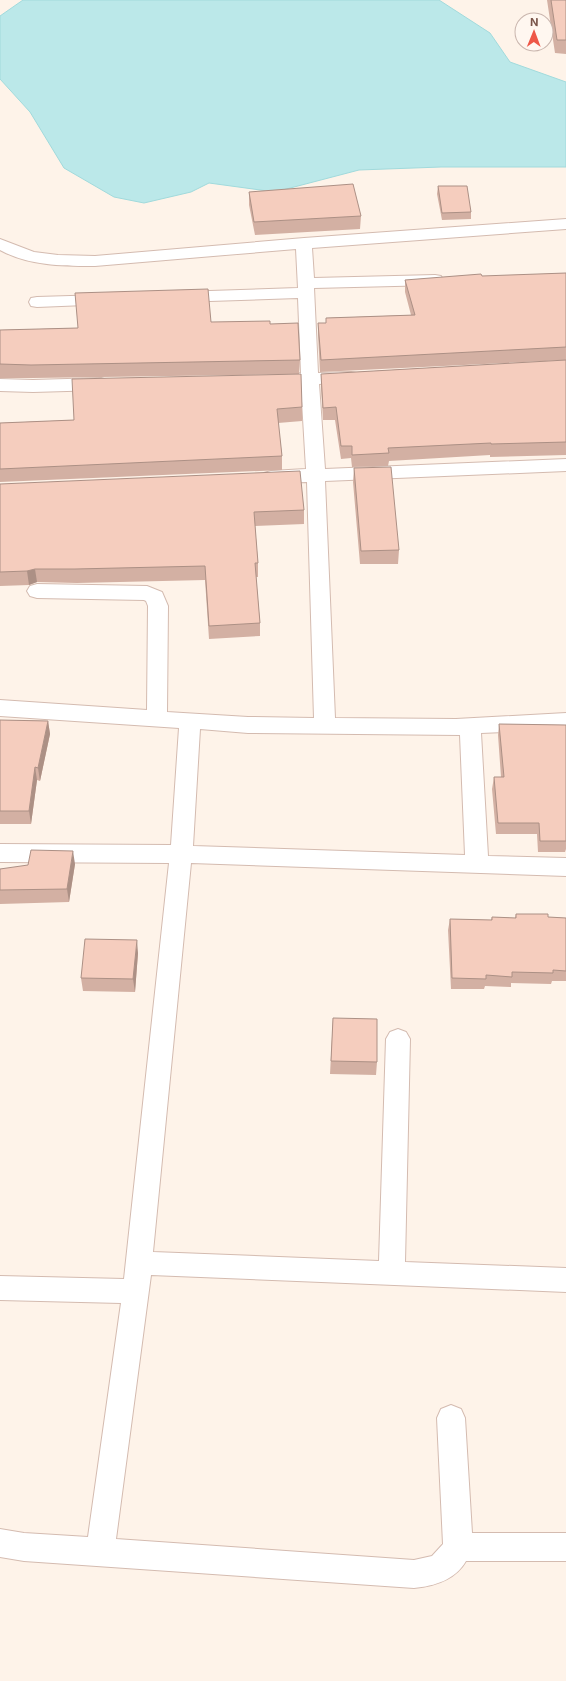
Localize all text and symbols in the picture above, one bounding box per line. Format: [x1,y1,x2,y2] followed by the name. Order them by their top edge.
[514,12,554,52] north arrow
[530,15,538,29] text: N

